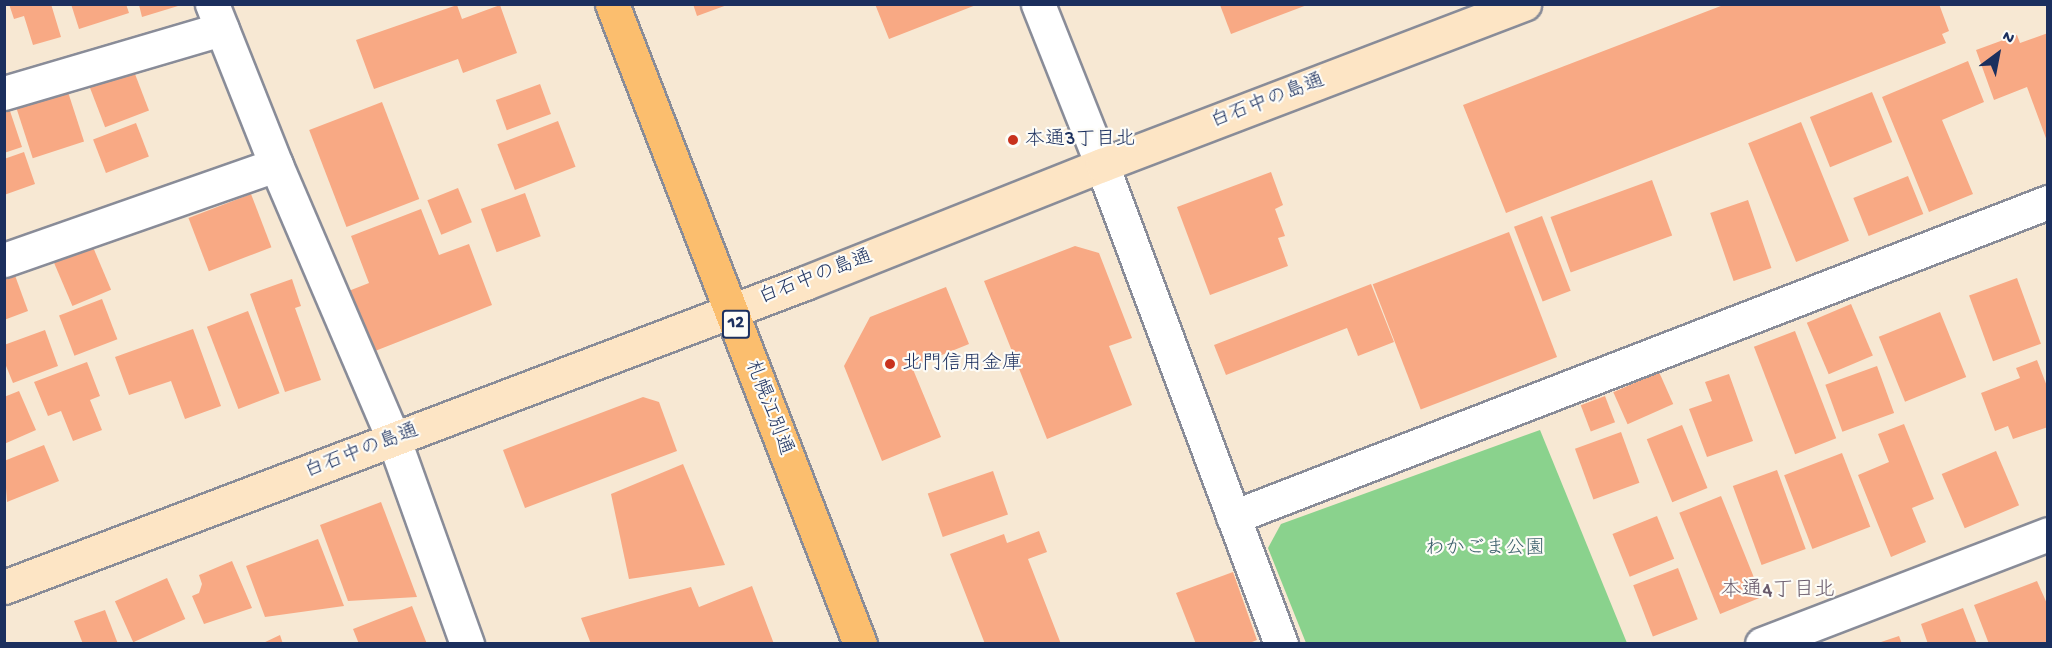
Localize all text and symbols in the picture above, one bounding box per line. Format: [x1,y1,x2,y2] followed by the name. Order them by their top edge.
[1968,24,2028,84] north arrow
[1998,27,2017,49] text: N
[1208,69,1328,135] street label: 白石中の島通
[1025,128,1135,152] place label: 本通3丁目北
[1006,133,1020,147] marker: 本通3丁目北
[756,245,876,311] street label: 白石中の島通
[721,309,751,339] road number: 12
[902,352,1022,376] place label: 北門信用金庫
[739,357,797,459] street label: 札幌江別通
[883,357,897,371] marker: 北門信用金庫
[302,419,422,485] street label: 白石中の島通
[1425,537,1545,561] park label: わかごま公園
[1721,579,1835,605] district label: 本通4丁目北

